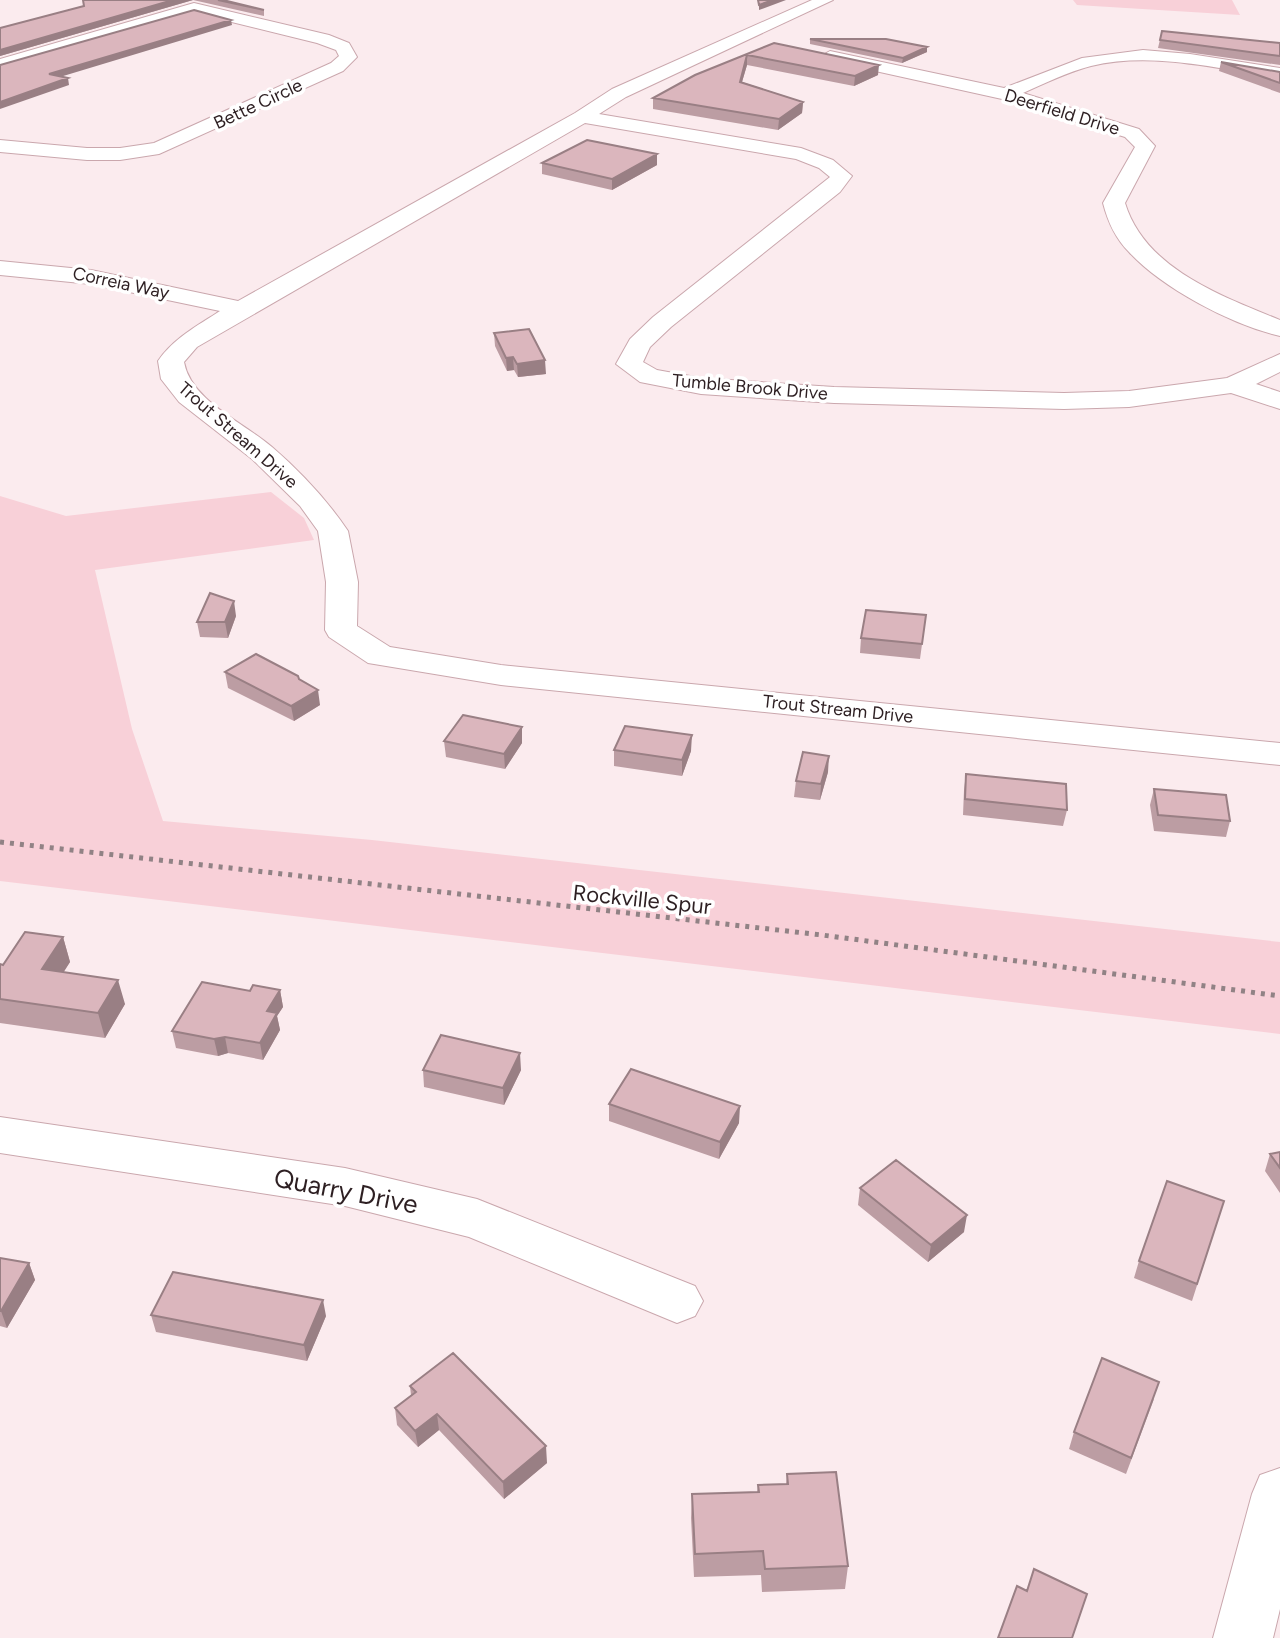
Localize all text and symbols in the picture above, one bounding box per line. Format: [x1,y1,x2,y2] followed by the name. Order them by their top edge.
[210,74,306,134] street label: Bette Circle
[1002,84,1122,140] street label: Deerfield Drive
[71,262,172,304] street label: Correia Way
[671,369,829,405] street label: Tumble Brook Drive
[174,377,302,493] street label: Trout Stream Drive
[762,690,915,728] street label: Trout Stream Drive
[571,879,713,920] street label: Rockville Spur
[271,1161,421,1221] street label: Quarry Drive

